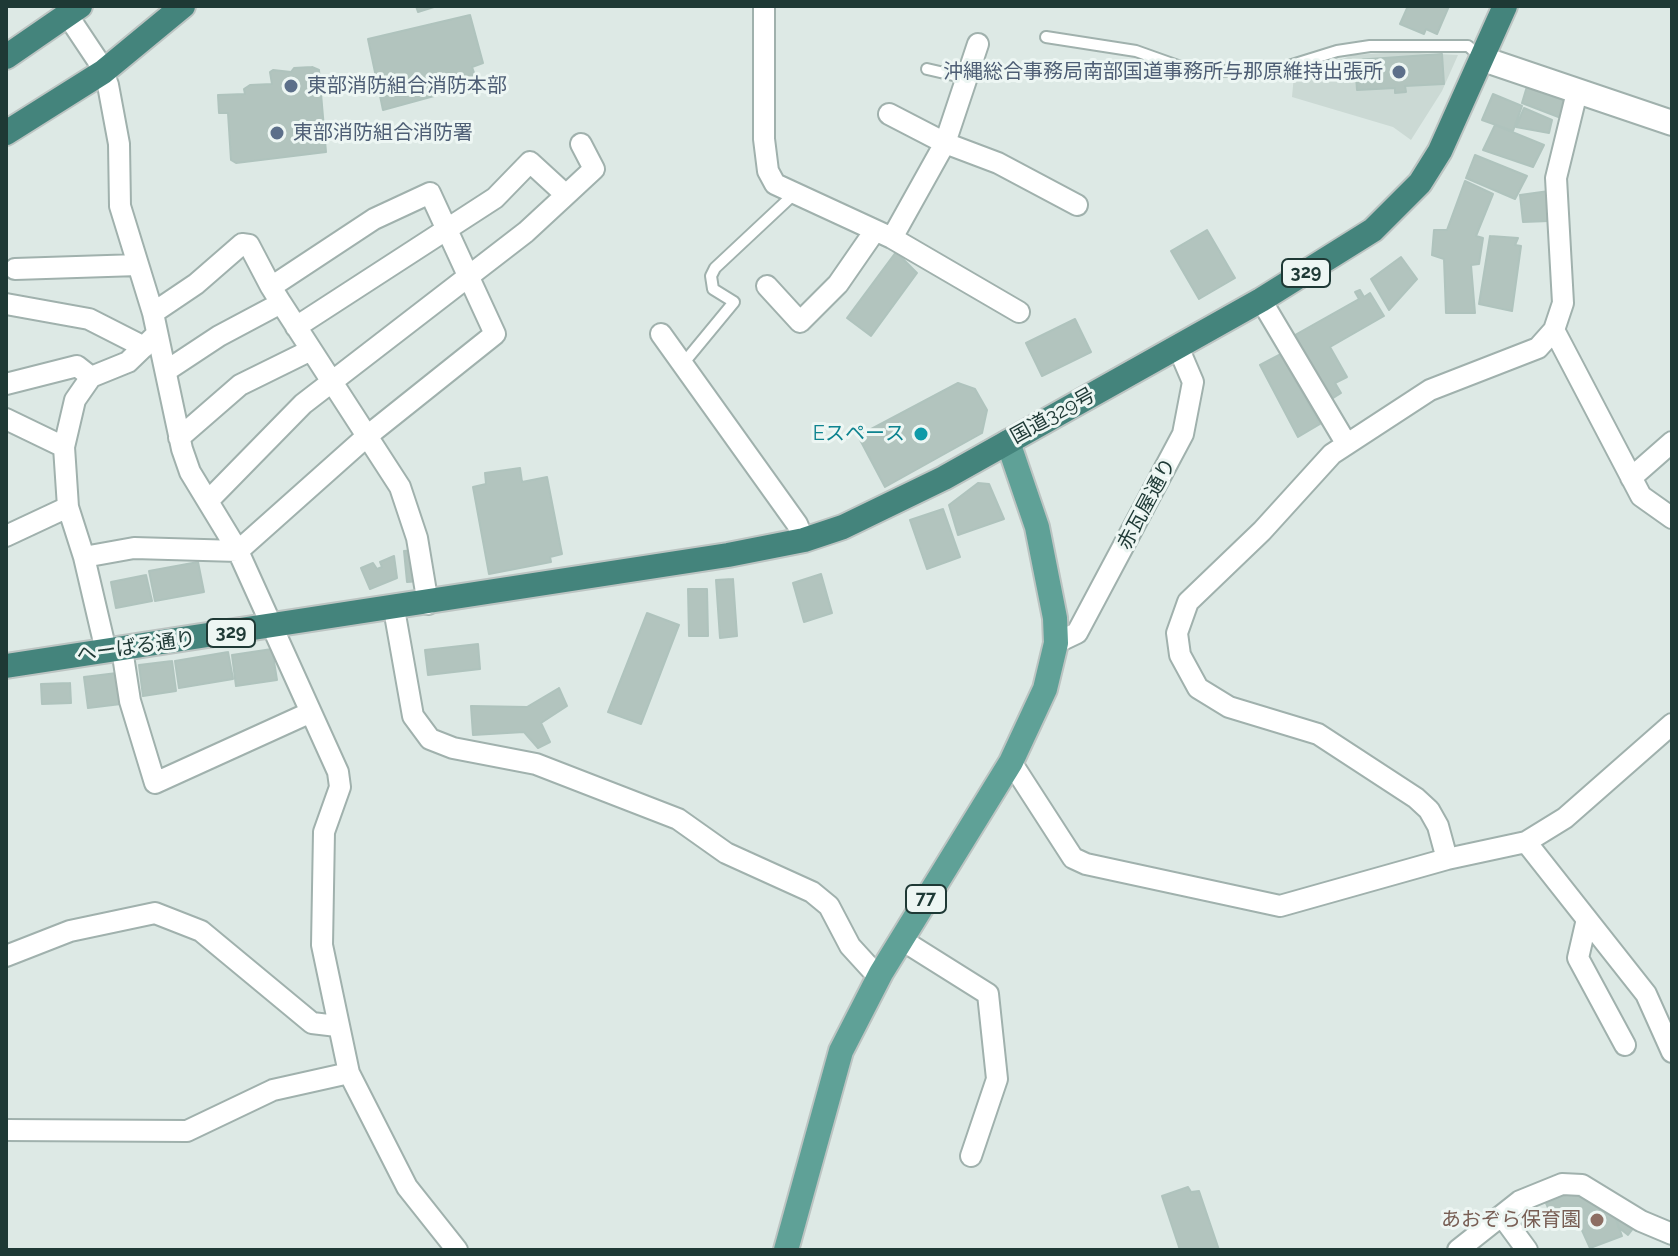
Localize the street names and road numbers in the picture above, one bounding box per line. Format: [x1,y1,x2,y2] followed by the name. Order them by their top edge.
[1282,259,1330,287] road number: 329
[1007,383,1099,449] street label: 国道329号
[1113,454,1181,554] street label: 赤瓦屋通り
[207,619,255,647] road number: 329
[75,627,197,667] street label: へーばる通り
[906,885,946,913] road number: 77

